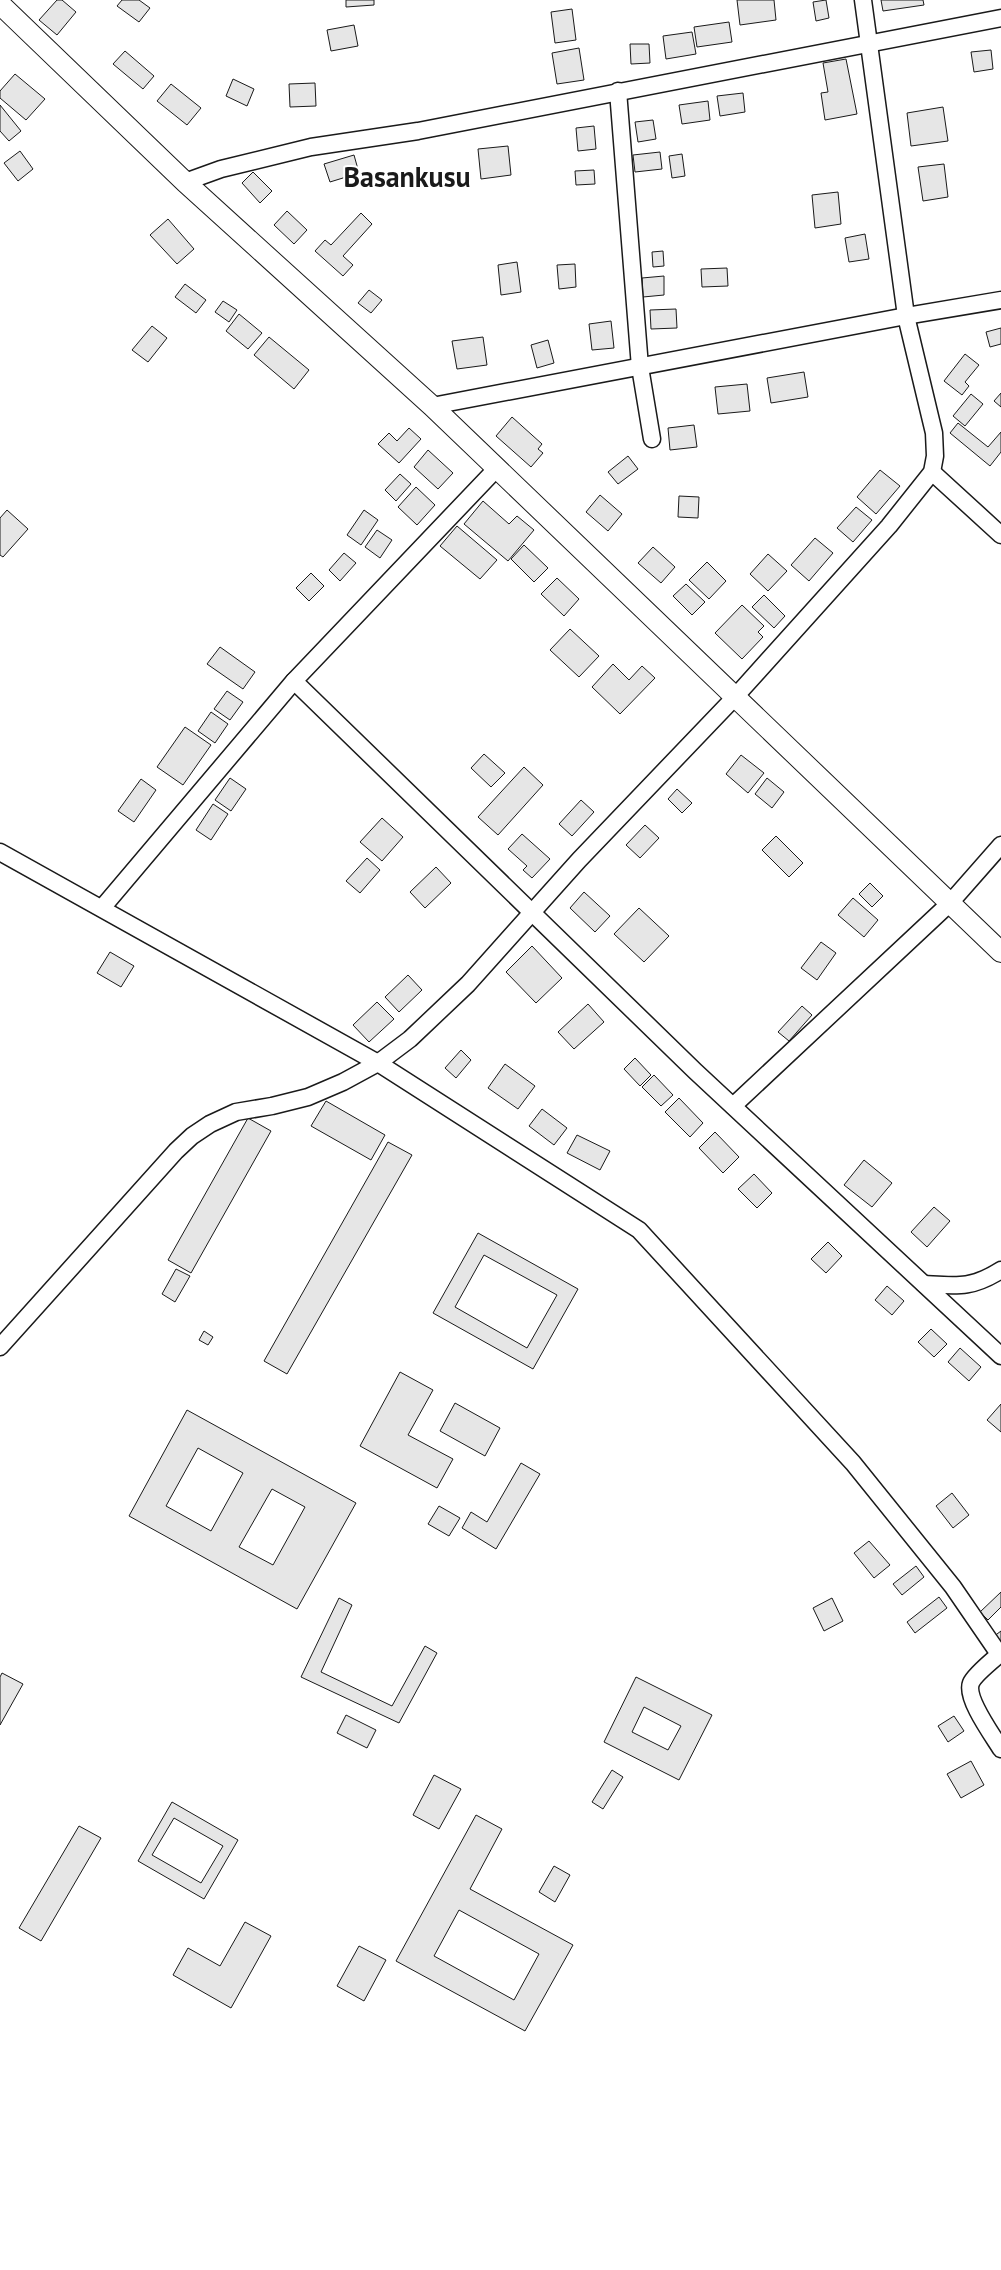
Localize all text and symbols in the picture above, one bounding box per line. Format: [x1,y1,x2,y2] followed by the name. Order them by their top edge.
[343,158,471,195] district label: Basankusu

